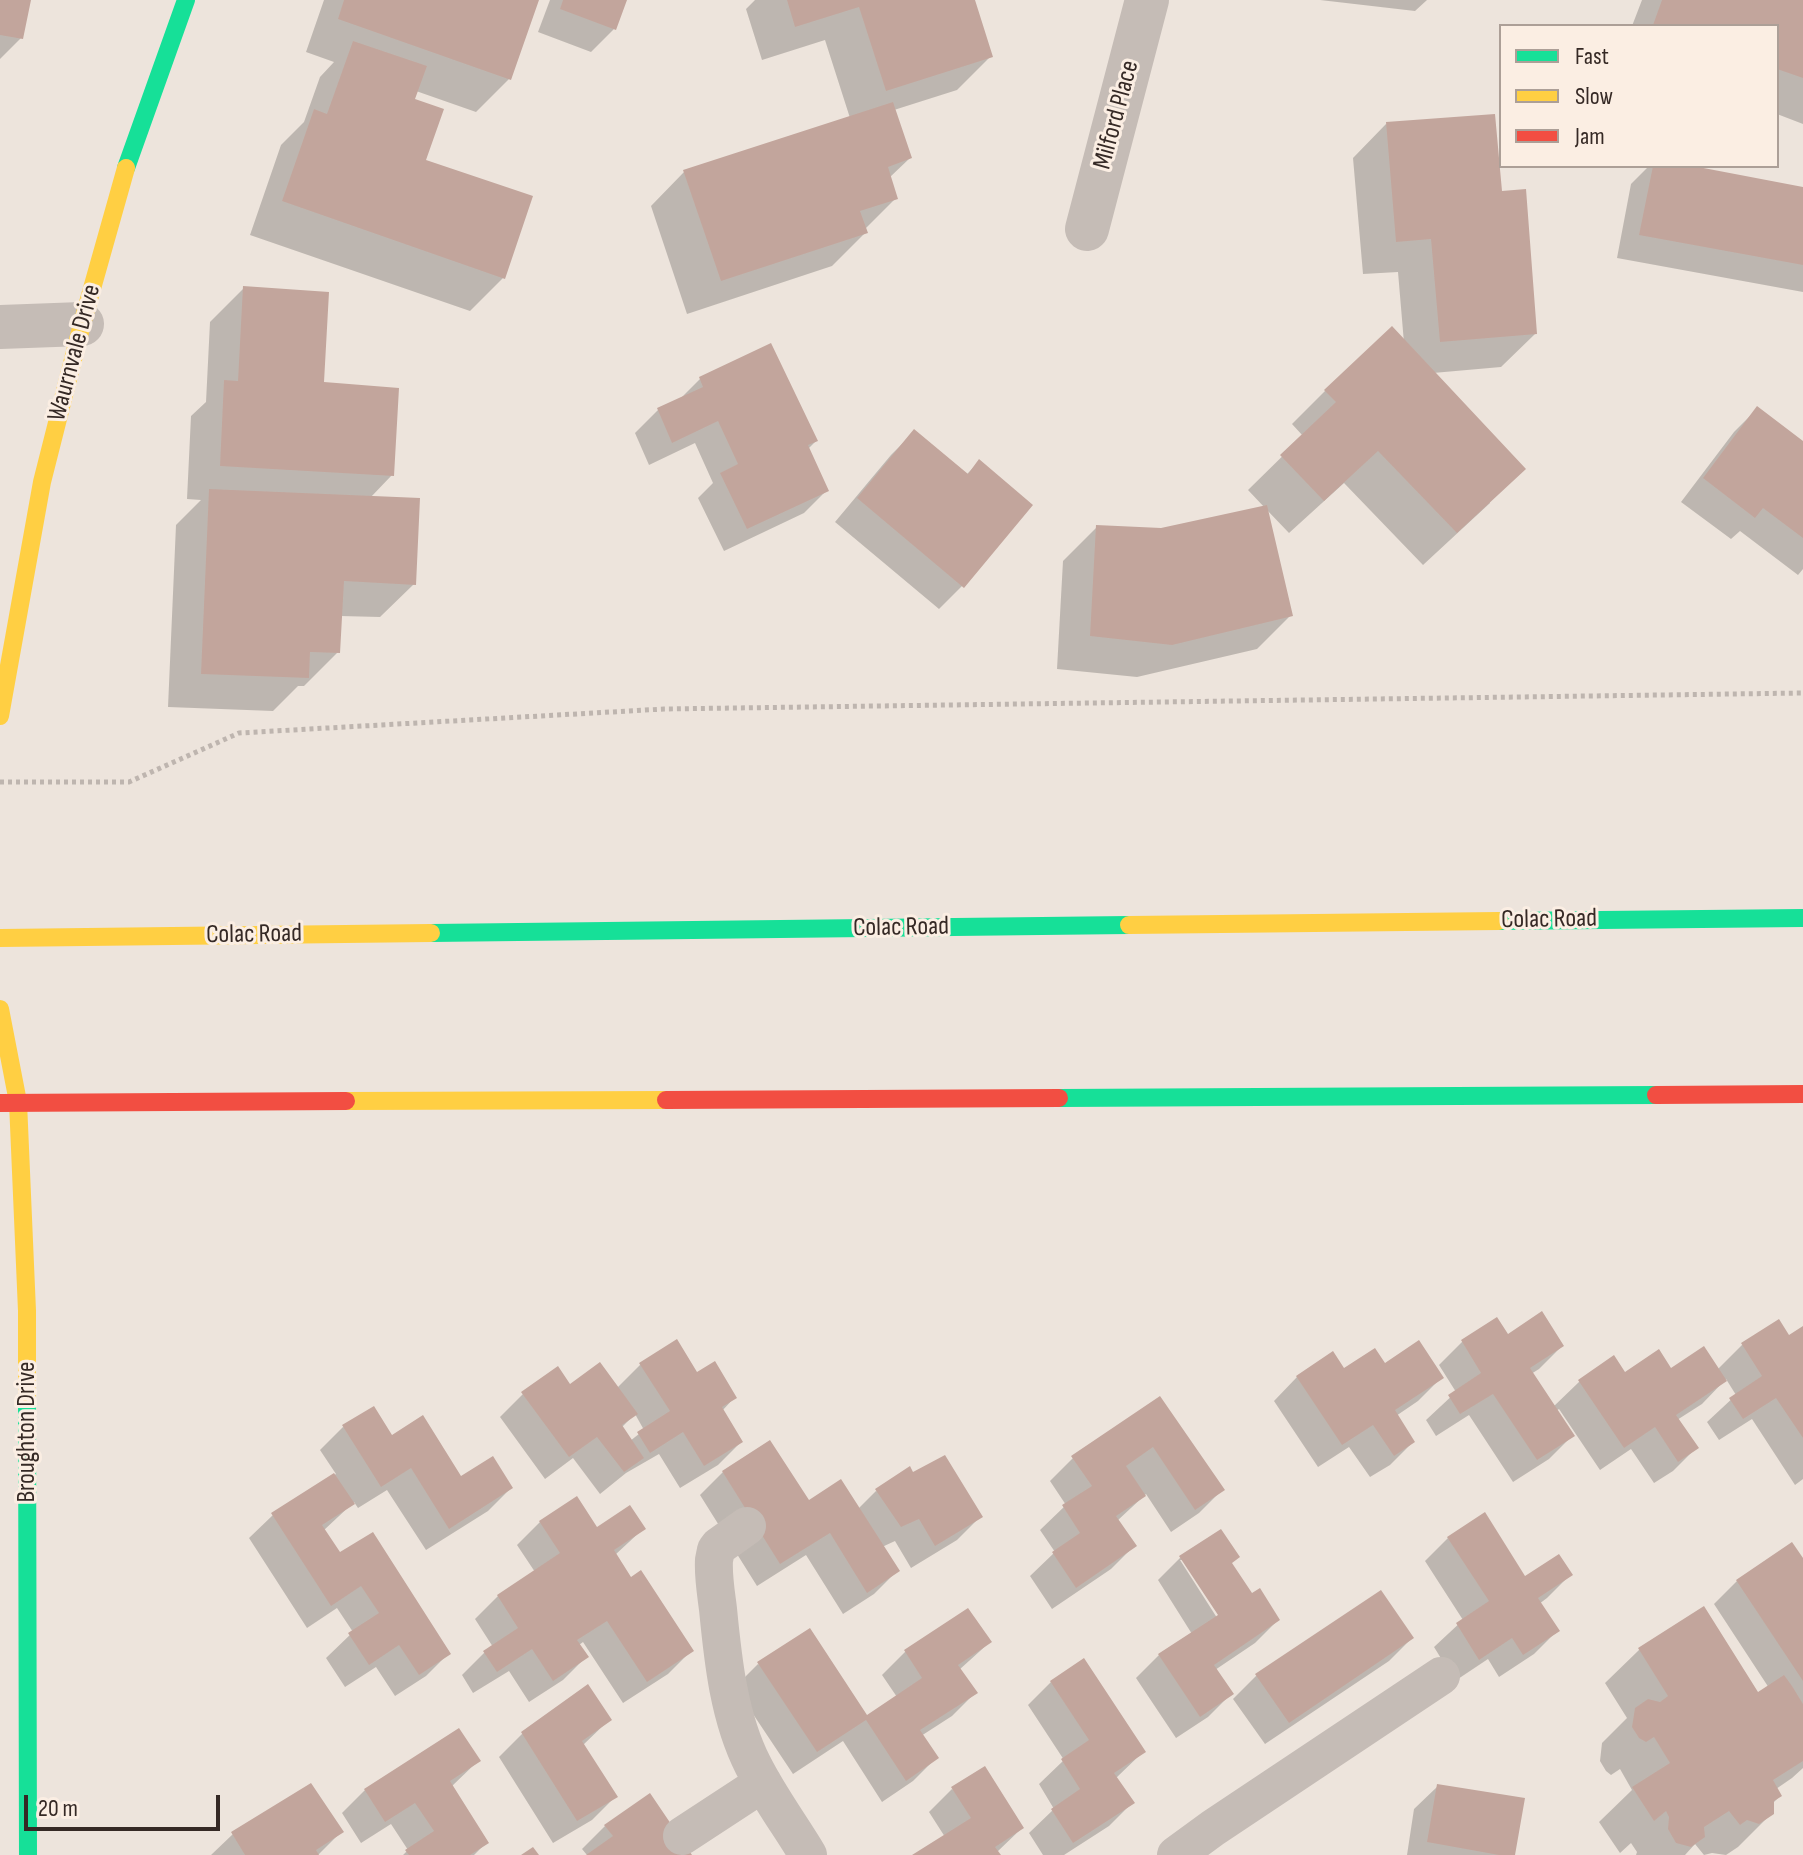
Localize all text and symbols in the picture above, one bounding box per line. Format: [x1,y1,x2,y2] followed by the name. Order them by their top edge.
[1499,24,1779,168] legend
[1575,42,1609,71] text: Fast
[1088,57,1146,173] street label: Milford Place
[1575,82,1613,111] text: Slow
[1575,122,1605,151] text: Jam
[42,281,108,425] street label: Waurnvale Drive
[1501,904,1597,936] street label: Colac Road
[853,912,949,944] street label: Colac Road
[206,919,302,951] street label: Colac Road
[11,1361,43,1503] street label: Broughton Drive
[28,1779,224,1829] scale bar
[38,1794,78,1823] text: 20 m

